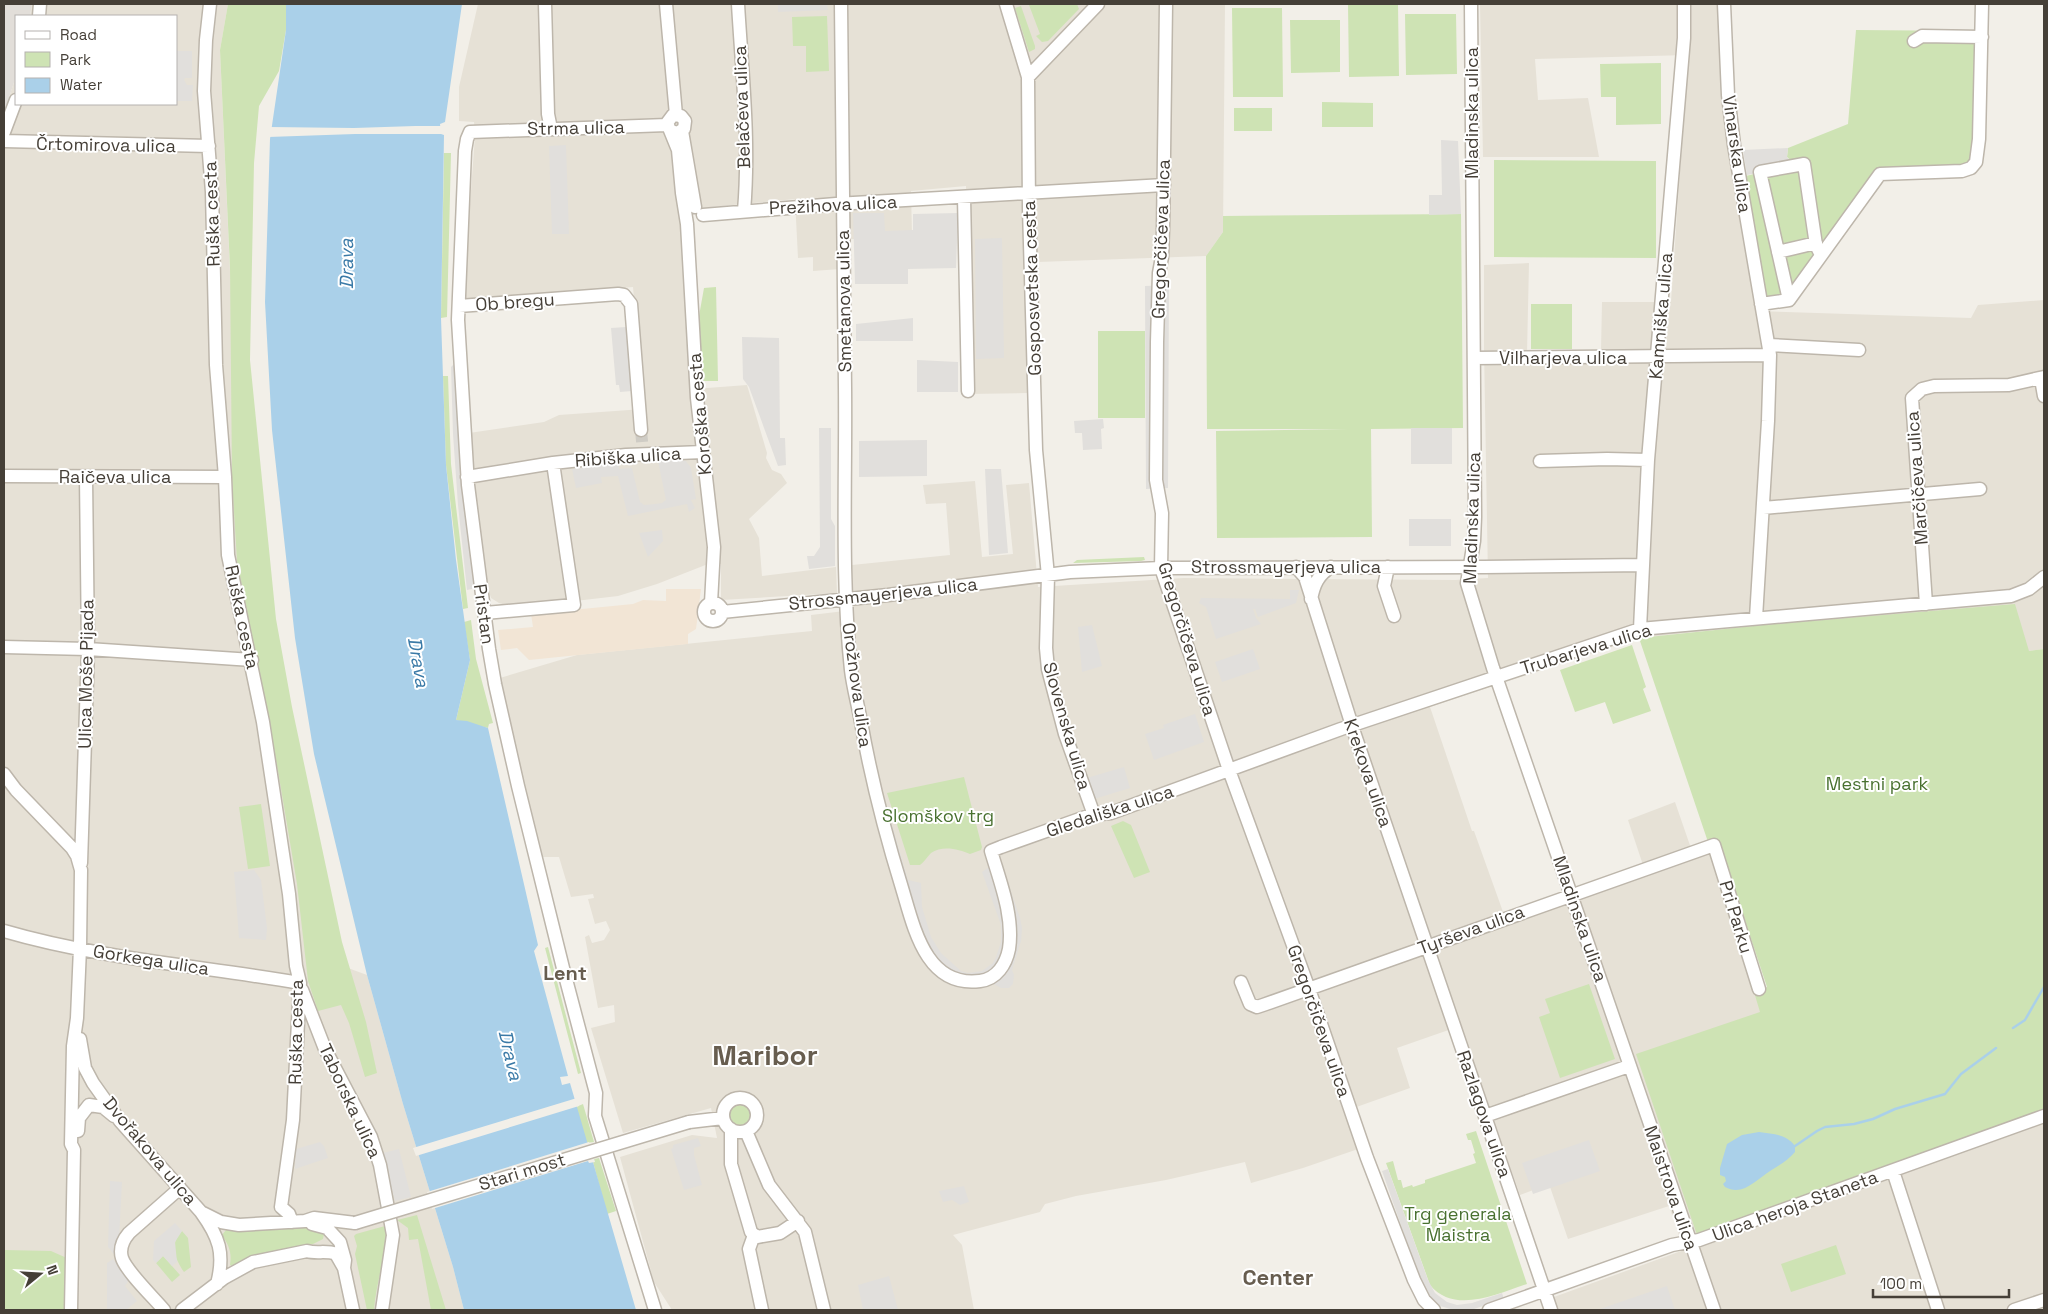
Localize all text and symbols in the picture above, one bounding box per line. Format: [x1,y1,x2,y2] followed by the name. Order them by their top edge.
[15,15,178,105] legend
[60,25,97,44] text: Road
[728,45,755,169] street label: Belačeva ulica
[1460,47,1483,179] street label: Mladinska ulica
[60,50,91,69] text: Park
[60,75,103,94] text: Water
[1718,94,1757,214] street label: Vinarska ulica
[527,115,625,140] street label: Strma ulica
[36,132,176,157] street label: Črtomirova ulica
[1146,159,1175,319] street label: Gregorčičeva ulica
[198,161,225,267] street label: Ruška cesta
[768,190,898,219] street label: Prežihova ulica
[1017,200,1046,376] street label: Gosposvetska cesta
[831,230,856,372] street label: Smetanova ulica
[334,239,359,289] water label: Drava
[1644,252,1677,380] street label: Kamniška ulica
[474,287,555,316] street label: Ob bregu
[1499,346,1627,369] street label: Vilharjeva ulica
[683,352,716,476] street label: Koroška cesta
[1900,410,1933,546] street label: Marčičeva ulica
[574,441,682,472] street label: Ribiška ulica
[1458,452,1485,584] street label: Mladinska ulica
[59,465,171,488] street label: Raičeva ulica
[1191,555,1381,578] street label: Strossmayerjeva ulica
[1153,559,1222,719] street label: Gregorčičeva ulica
[220,563,265,671] street label: Ruška cesta
[787,572,979,615] street label: Strossmayerjeva ulica
[469,582,500,646] street label: Pristan
[73,599,98,749] street label: Ulica Moše Pijada
[1518,618,1654,679] street label: Trubarjeva ulica
[837,621,878,749] street label: Orožnova ulica
[402,635,435,689] water label: Drava
[1038,659,1097,793] street label: Slovenska ulica
[1339,715,1398,830] street label: Krekova ulica
[1826,772,1928,795] park label: Mestni park
[1043,779,1176,842] street label: Gledališka ulica
[882,804,994,827] park label: Slomškov trg
[1548,853,1613,985] street label: Mladinska ulica
[1715,878,1758,956] street label: Pri Parku
[1414,900,1527,959] street label: Tyrševa ulica
[91,939,211,980] street label: Gorkega ulica
[1283,942,1356,1100] street label: Gregorčičeva ulica
[543,960,587,986] district label: Lent
[283,979,308,1085] street label: Ruška cesta
[493,1028,528,1083] water label: Drava
[712,1037,818,1073] district label: Maribor
[314,1040,387,1162] street label: Taborska ulica
[1452,1047,1517,1181] street label: Razlagova ulica
[98,1092,202,1210] street label: Dvořakova ulica
[1639,1122,1704,1253] street label: Maistrova ulica
[476,1147,568,1196] street label: Stari most
[1709,1165,1881,1246] street label: Ulica heroja Staneta
[1404,1202,1512,1246] park label: Trg generala Maistra
[15,1249,65,1299] north arrow
[42,1263,62,1277] text: N
[1242,1263,1314,1291] district label: Center
[1873,1266,2009,1298] scale bar
[1880,1274,1922,1293] text: 100 m

